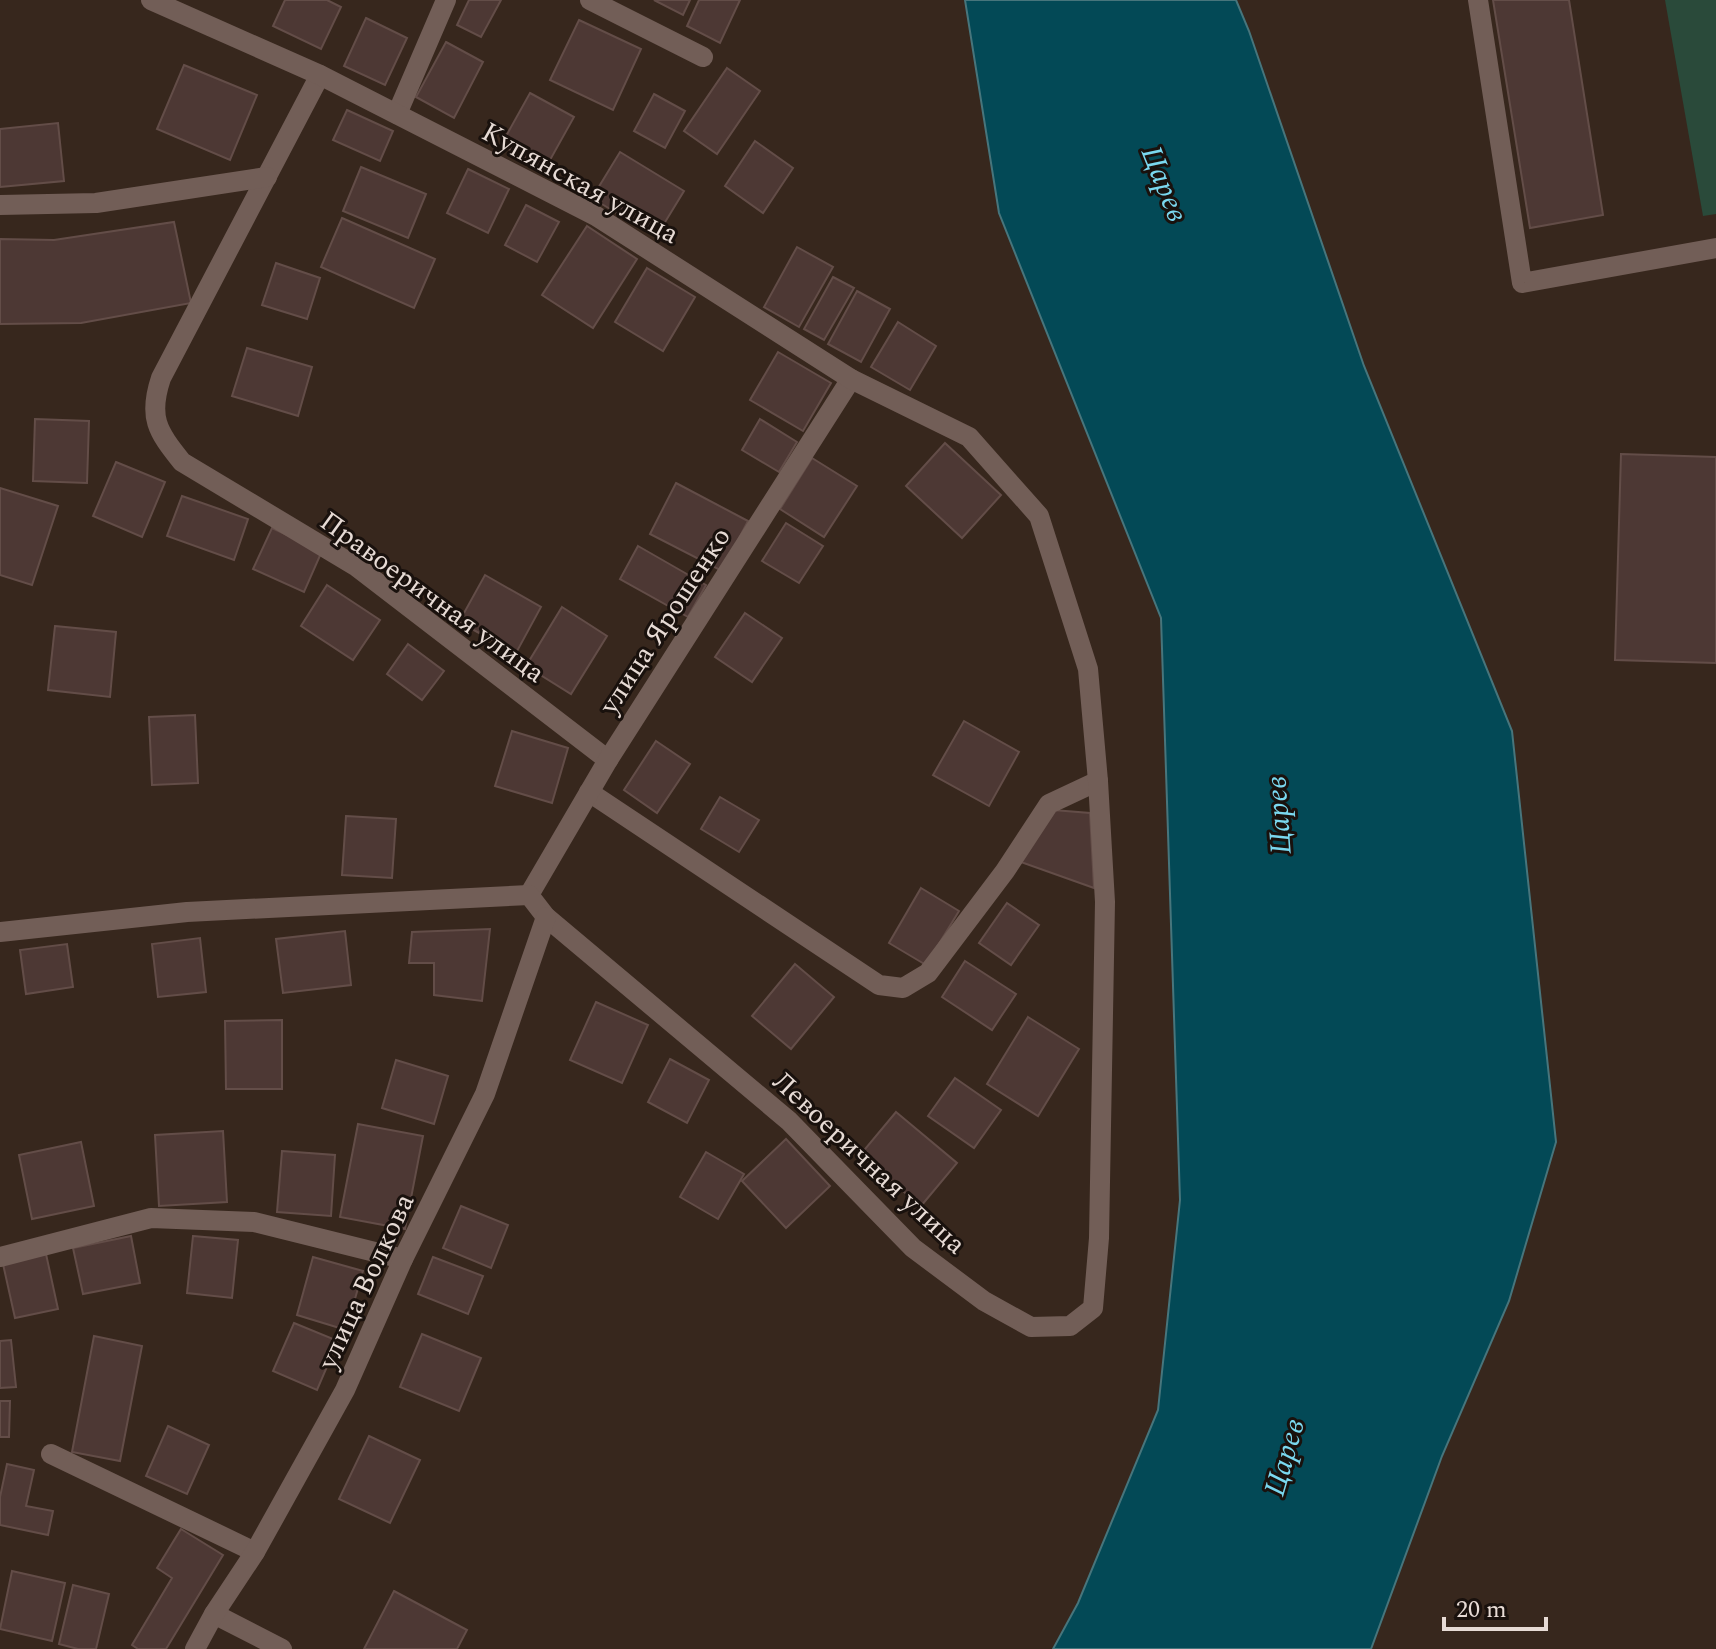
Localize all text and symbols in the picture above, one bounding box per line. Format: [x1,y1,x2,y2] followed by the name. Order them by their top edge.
[474,111,687,256] street label: Купянская улица
[1128,139,1200,230] water label: Царев
[310,500,554,694] street label: Правоеричная улица
[588,519,742,724] street label: улица Ярошенко
[1253,774,1305,856] water label: Царев
[762,1061,976,1265] street label: Левоеричная улица
[306,1186,426,1378] street label: улица Волкова
[1252,1413,1318,1502] water label: Царев
[1444,1581,1546,1631] scale bar
[1456,1592,1507,1628] text: 20 m

